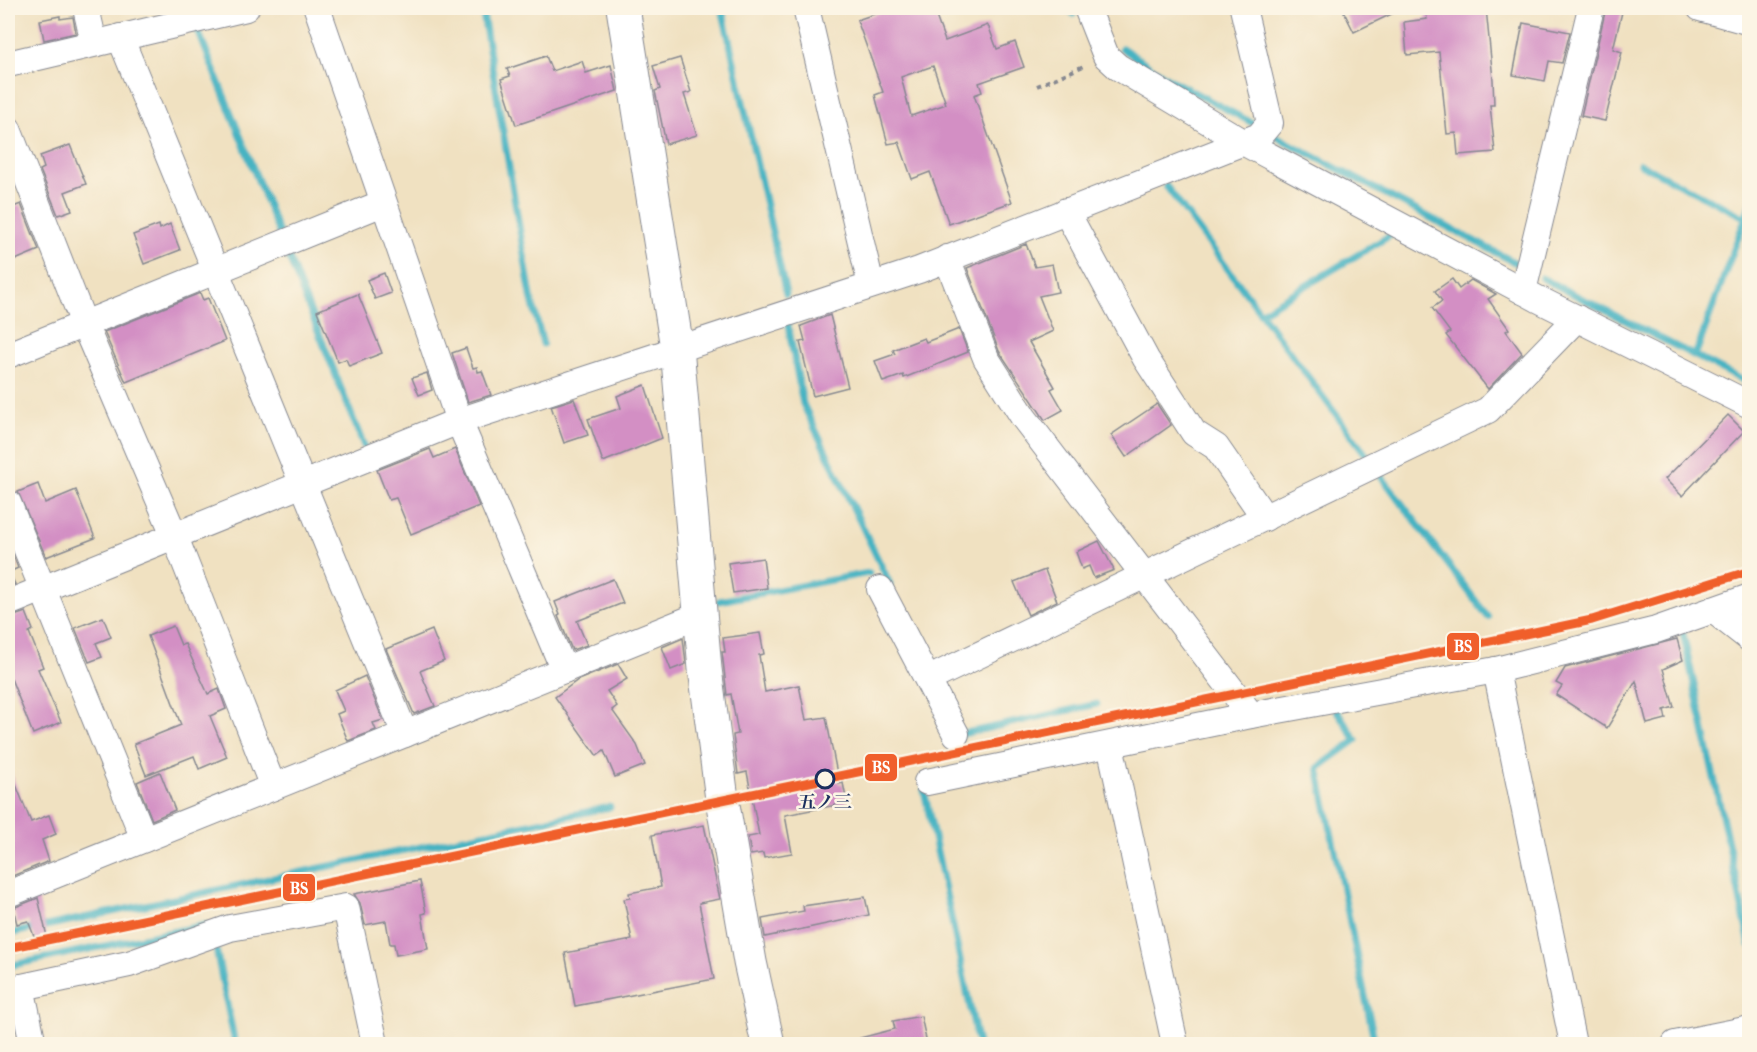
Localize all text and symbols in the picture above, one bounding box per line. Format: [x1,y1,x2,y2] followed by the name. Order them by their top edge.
[1446,632,1480,661] line badge: BS
[1454,637,1472,656] text: BS
[864,753,898,782] line badge: BS
[872,758,890,777] text: BS
[815,769,835,789] marker: 五ノ三
[798,792,852,813] place label: 五ノ三
[282,873,316,902] line badge: BS
[290,879,308,898] text: BS

